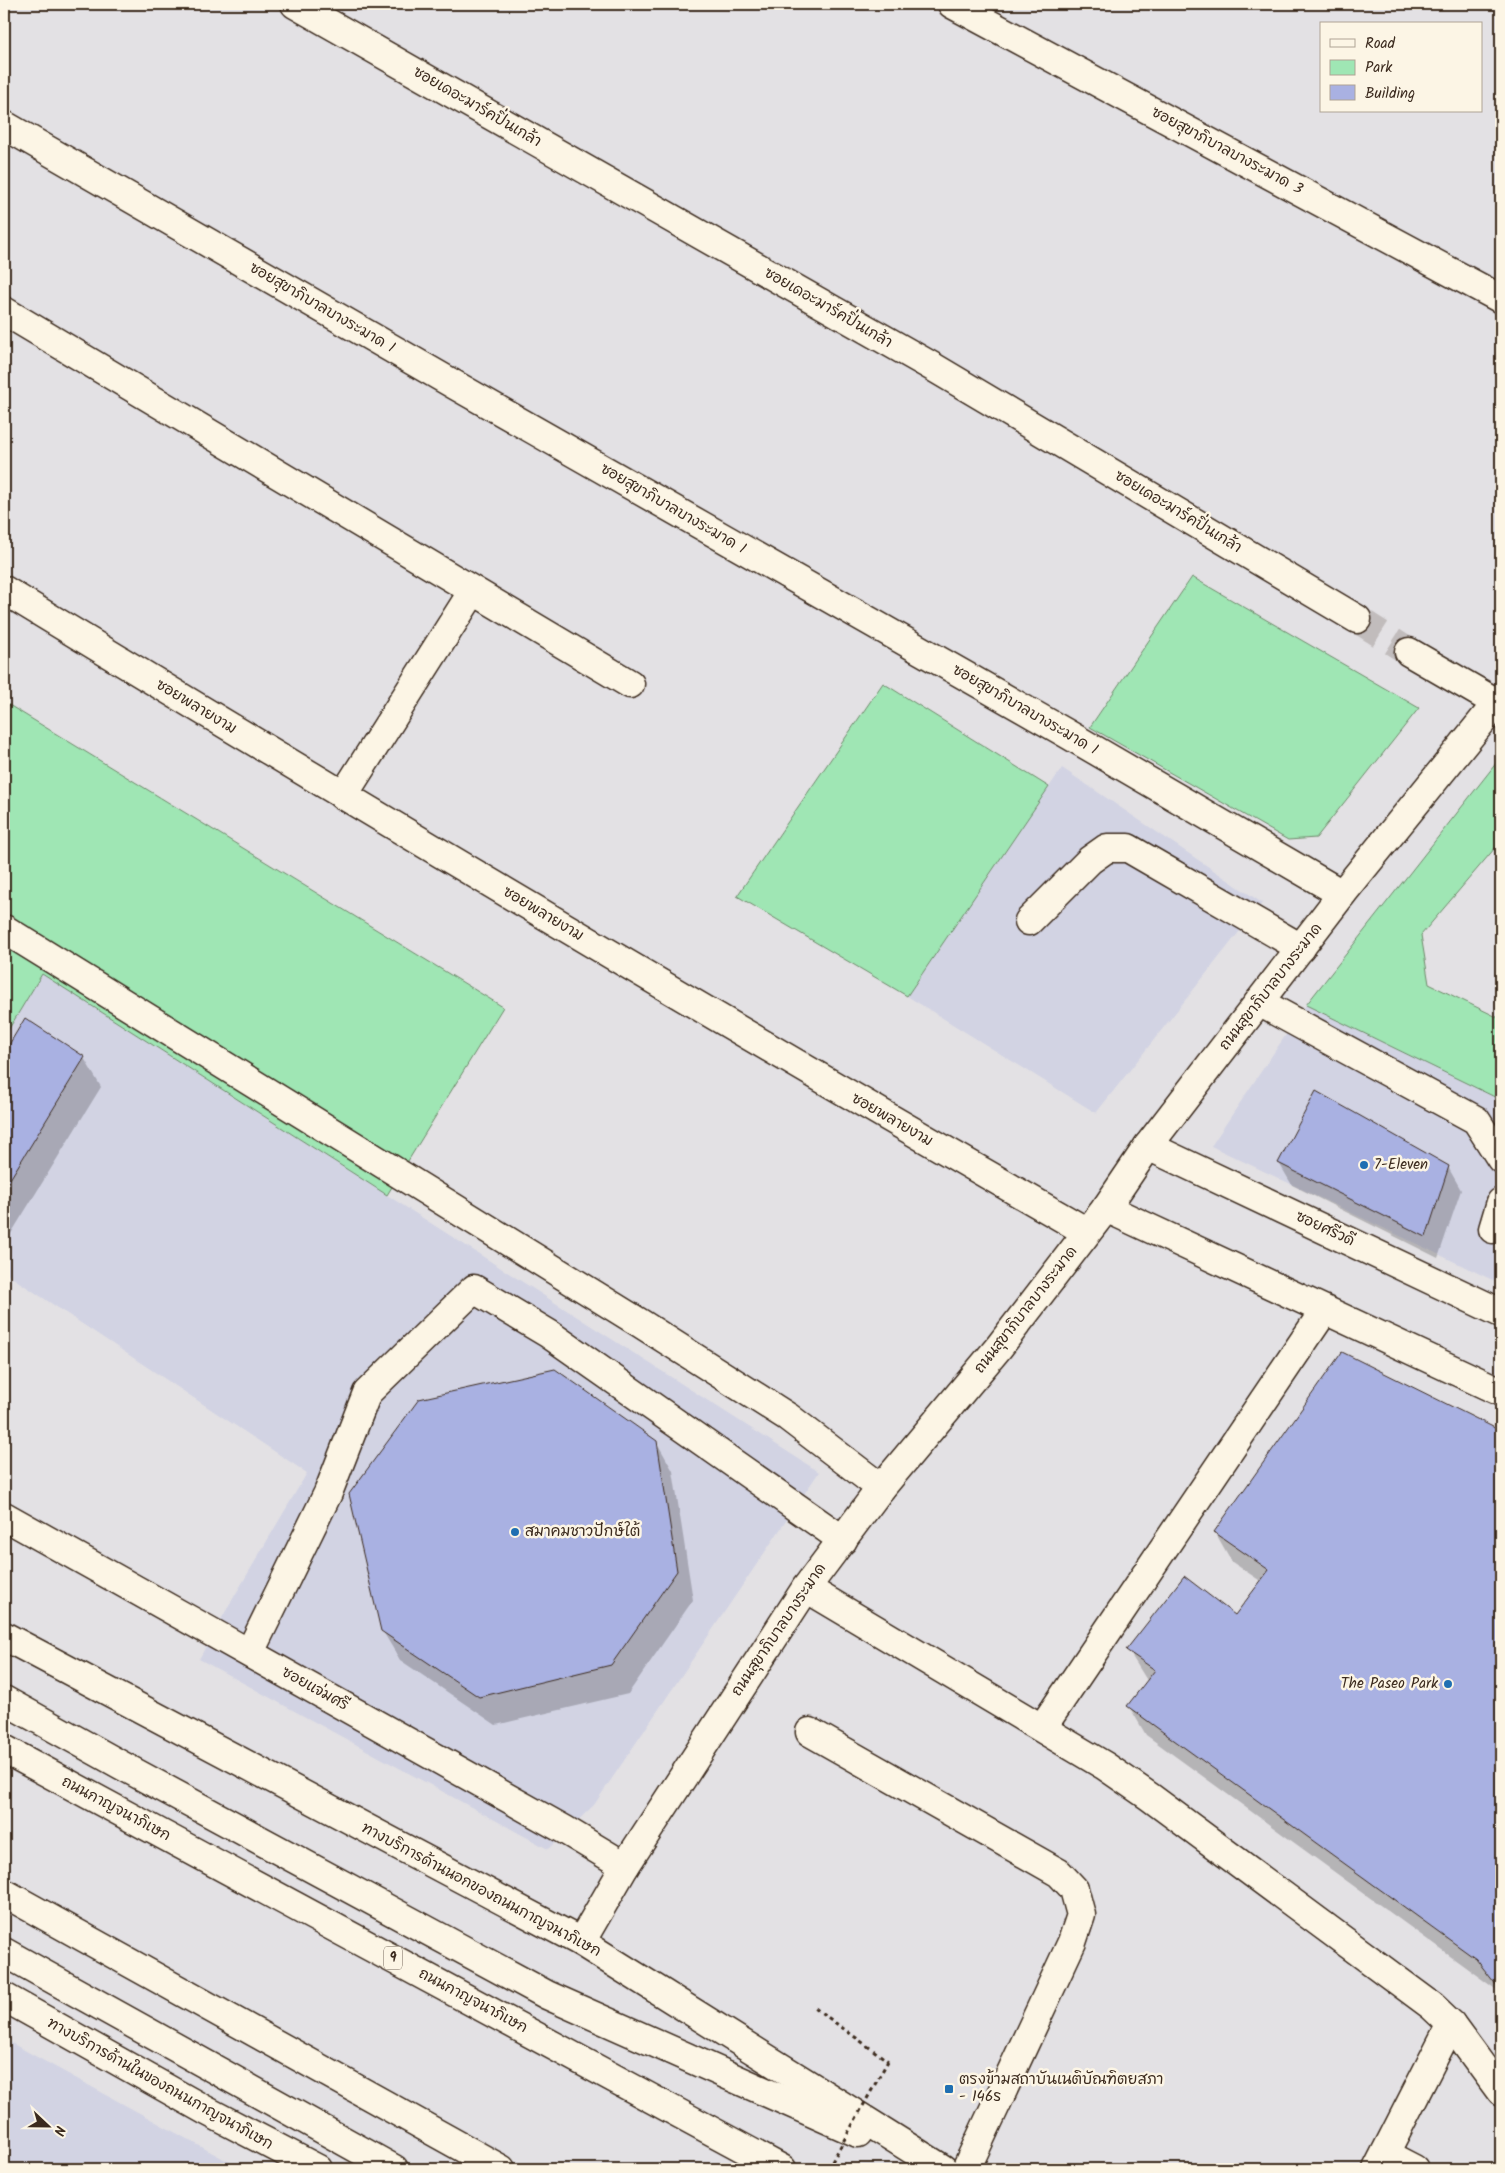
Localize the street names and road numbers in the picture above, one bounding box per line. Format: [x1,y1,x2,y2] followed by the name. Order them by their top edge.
[408,58,547,154] street label: ซอยเดอะมาร์คปิ่นเกล้า
[1147,101,1308,201] street label: ซอยสุขาภิบาลบางระมาด 3
[244,256,400,360] street label: ซอยสุขาภิบาลบางระมาด 1
[759,259,898,355] street label: ซอยเดอะมาร์คปิ่นเกล้า
[595,457,751,561] street label: ซอยสุขาภิบาลบางระมาด 1
[1110,462,1248,560] street label: ซอยเดอะมาร์คปิ่นเกล้า
[947,658,1103,762] street label: ซอยสุขาภิบาลบางระมาด 1
[151,673,241,741] street label: ซอยพลายงาม
[498,880,588,948] street label: ซอยพลายงาม
[1213,918,1329,1056] street label: ถนนสุขาภิบาลบางระมาด
[847,1087,937,1153] street label: ซอยพลายงาม
[1291,1205,1359,1253] street label: ซอยศรีวดี
[968,1241,1084,1379] street label: ถนนสุขาภิบาลบางระมาด
[725,1559,833,1701] street label: ถนนสุขาภิบาลบางระมาด
[277,1661,353,1718] street label: ซอยแจ่มศรี
[57,1770,175,1848] street label: ถนนกาญจนาภิเษก
[357,1816,605,1964] street label: ทางบริการด้านนอกของถนนกาญจนาภิเษก
[384,1946,402,1970] road number: 9
[414,1962,532,2040] street label: ถนนกาญจนาภิเษก
[42,2012,278,2156] street label: ทางบริการด้านในของถนนกาญจนาภิเษก

